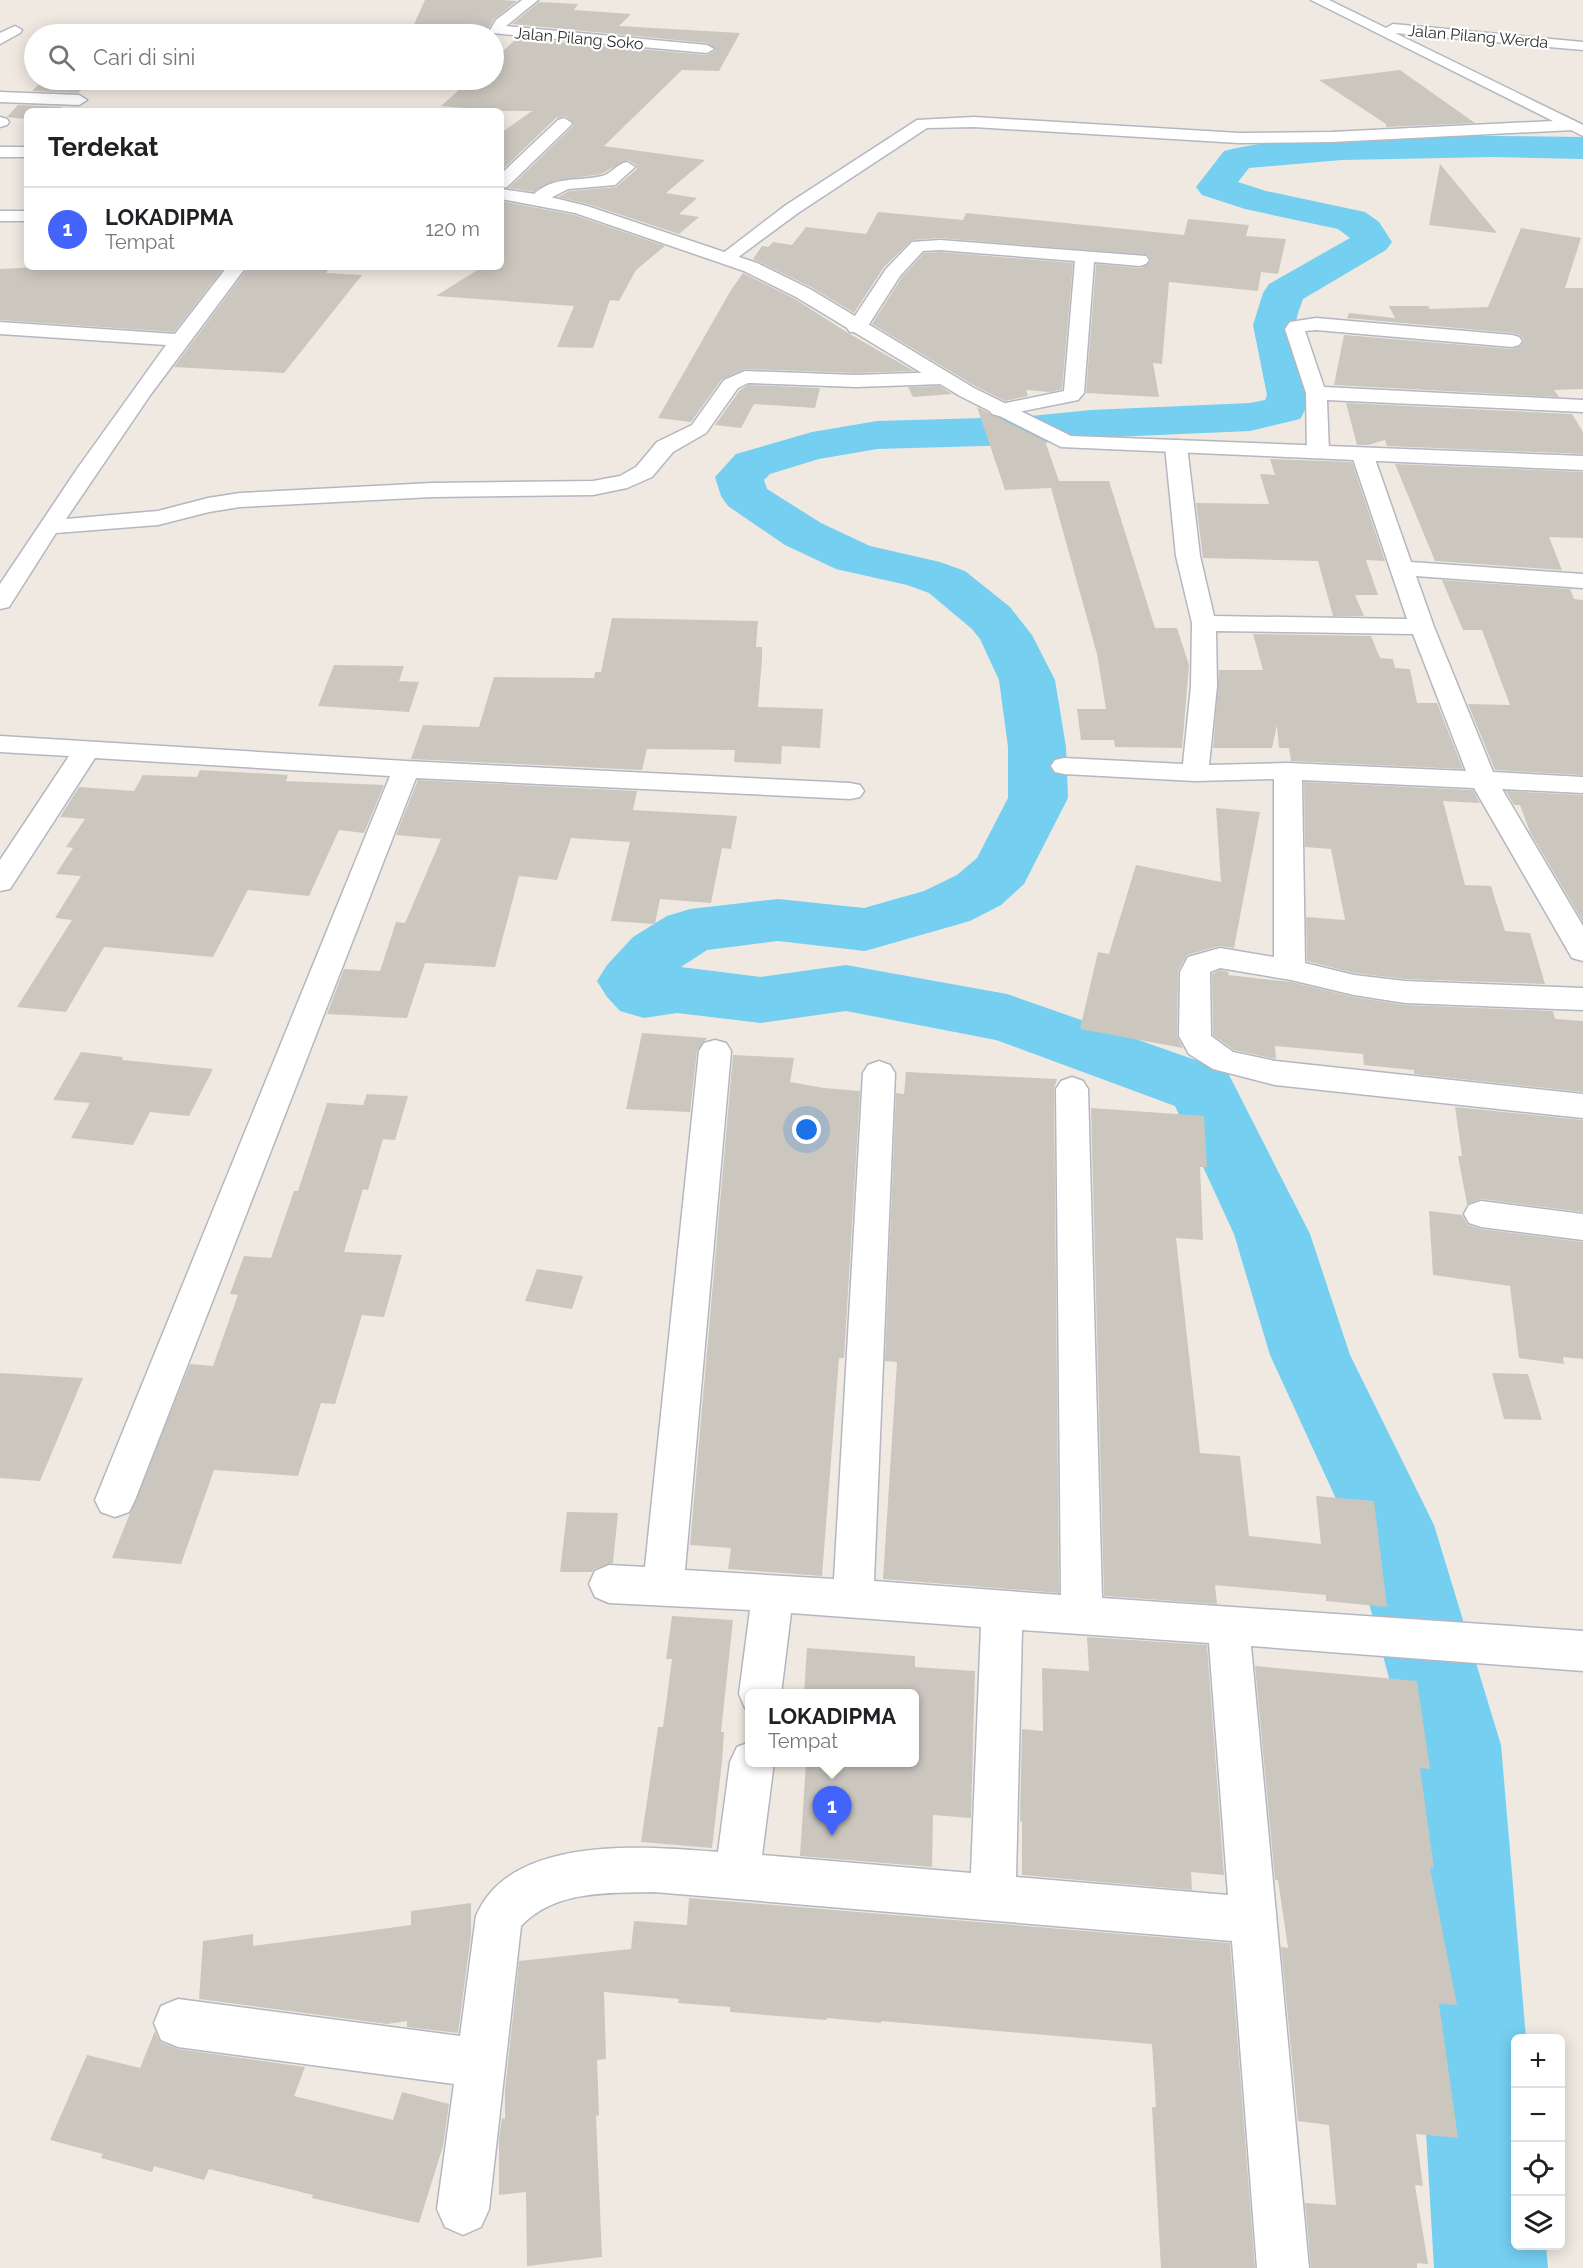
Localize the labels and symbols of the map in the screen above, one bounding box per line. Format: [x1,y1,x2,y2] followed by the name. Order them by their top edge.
[1407,21,1549,52] street label: Jalan Pilang Werda
[514,23,644,54] street label: Jalan Pilang Soko
[792,1115,821,1144] your location
[812,1786,852,1836] pin: 1

